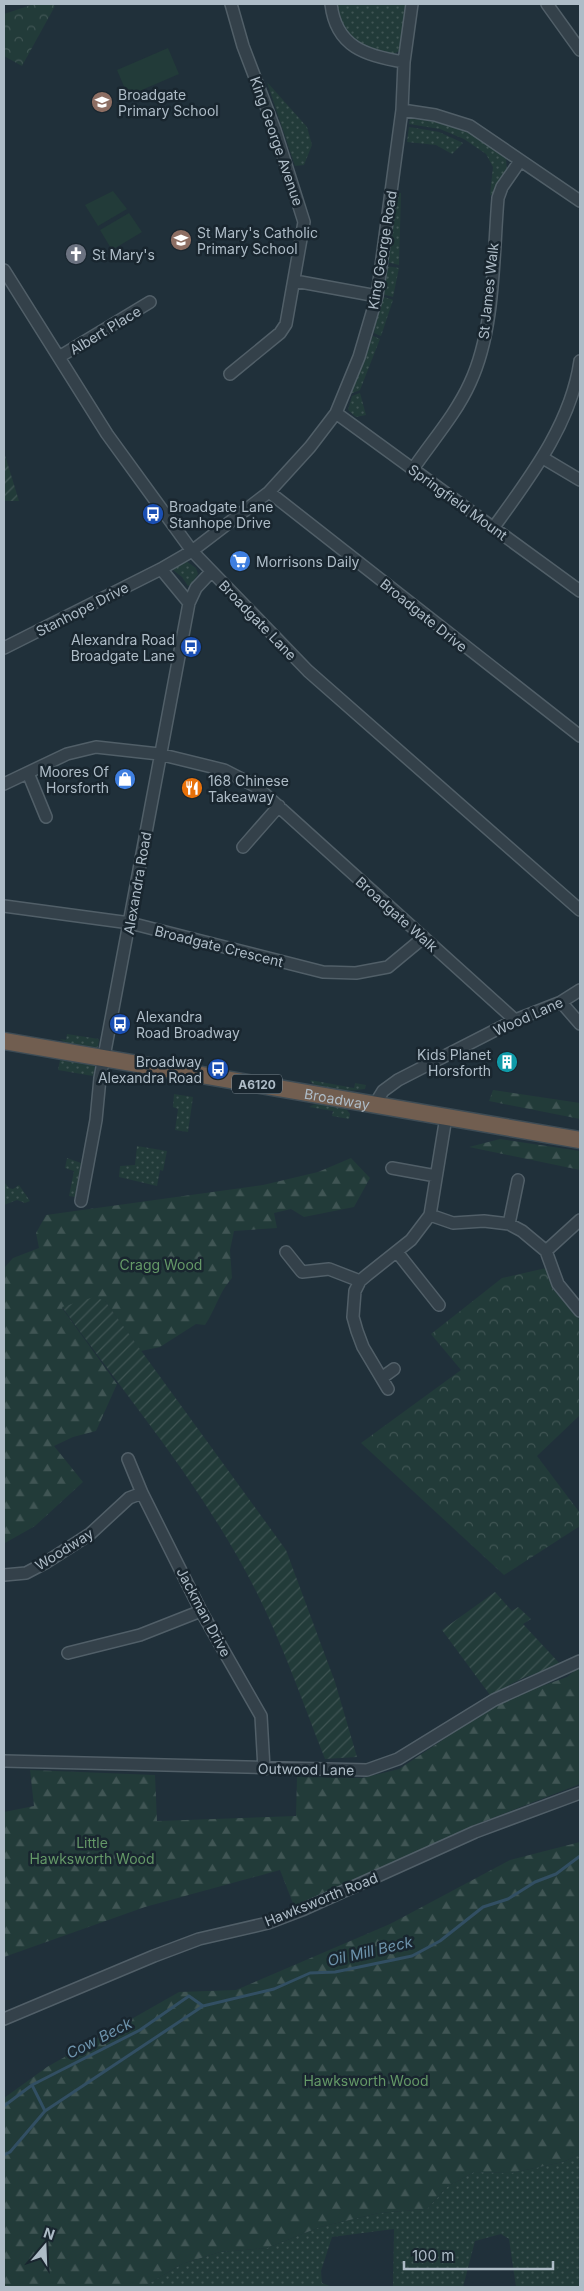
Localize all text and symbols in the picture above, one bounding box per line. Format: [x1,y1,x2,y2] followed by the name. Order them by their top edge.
[247,74,307,208] street label: King George Avenue
[118,86,219,119] place label: Broadgate Primary School
[90,90,114,114] school or university icon: Broadgate Primary School
[364,189,400,311] street label: King George Road
[197,224,318,257] place label: St Mary's Catholic Primary School
[169,228,193,252] school or university icon: St Mary's Catholic Primary School
[64,242,88,266] church icon: St Mary's
[474,242,502,340] street label: St James Walk
[92,246,155,263] place label: St Mary's
[66,302,144,358] street label: Albert Place
[405,460,511,544] street label: Springfield Mount
[169,498,273,531] place label: Broadgate Lane Stanhope Drive
[141,502,165,526] bus stop icon: Broadgate Lane Stanhope Drive
[228,549,252,573] supermarket icon: Morrisons Daily
[256,553,360,570] place label: Morrisons Daily
[377,575,471,655] street label: Broadgate Drive
[216,577,300,663] street label: Broadgate Lane
[33,578,131,640] street label: Stanhope Drive
[71,631,175,664] place label: Alexandra Road Broadgate Lane
[179,635,203,659] bus stop icon: Alexandra Road Broadgate Lane
[39,763,109,796] place label: Moores Of Horsforth
[113,767,137,791] shop icon: Moores Of Horsforth
[208,772,289,805] place label: 168 Chinese Takeaway
[180,776,204,800] restaurant icon: 168 Chinese Takeaway
[120,830,154,936] street label: Alexandra Road
[353,873,442,955] street label: Broadgate Walk
[153,922,285,970] street label: Broadgate Crescent
[490,993,566,1039] street label: Wood Lane
[136,1008,240,1041] place label: Alexandra Road Broadway
[108,1012,132,1036] bus stop icon: Alexandra Road Broadway
[417,1046,491,1079] place label: Kids Planet Horsforth
[495,1050,519,1074] building icon: Kids Planet Horsforth
[98,1053,202,1086] place label: Broadway Alexandra Road
[206,1057,230,1081] bus stop icon: Broadway Alexandra Road
[232,1074,282,1094] road number: A6120
[303,1084,371,1112] street label: Broadway
[120,1256,202,1273] park label: Cragg Wood
[32,1524,96,1574] street label: Woodway
[173,1564,235,1660] street label: Jackman Drive
[258,1760,354,1778] street label: Outwood Lane
[29,1834,155,1867] park label: Little Hawksworth Wood
[262,1869,380,1929] street label: Hawksworth Road
[326,1932,415,1970] water label: Oil Mill Beck
[63,2013,136,2063] water label: Cow Beck
[303,2072,429,2089] park label: Hawksworth Wood
[20,2221,70,2271] north arrow
[42,2223,57,2243] text: N
[404,2238,553,2270] scale bar
[412,2246,454,2265] text: 100 m

